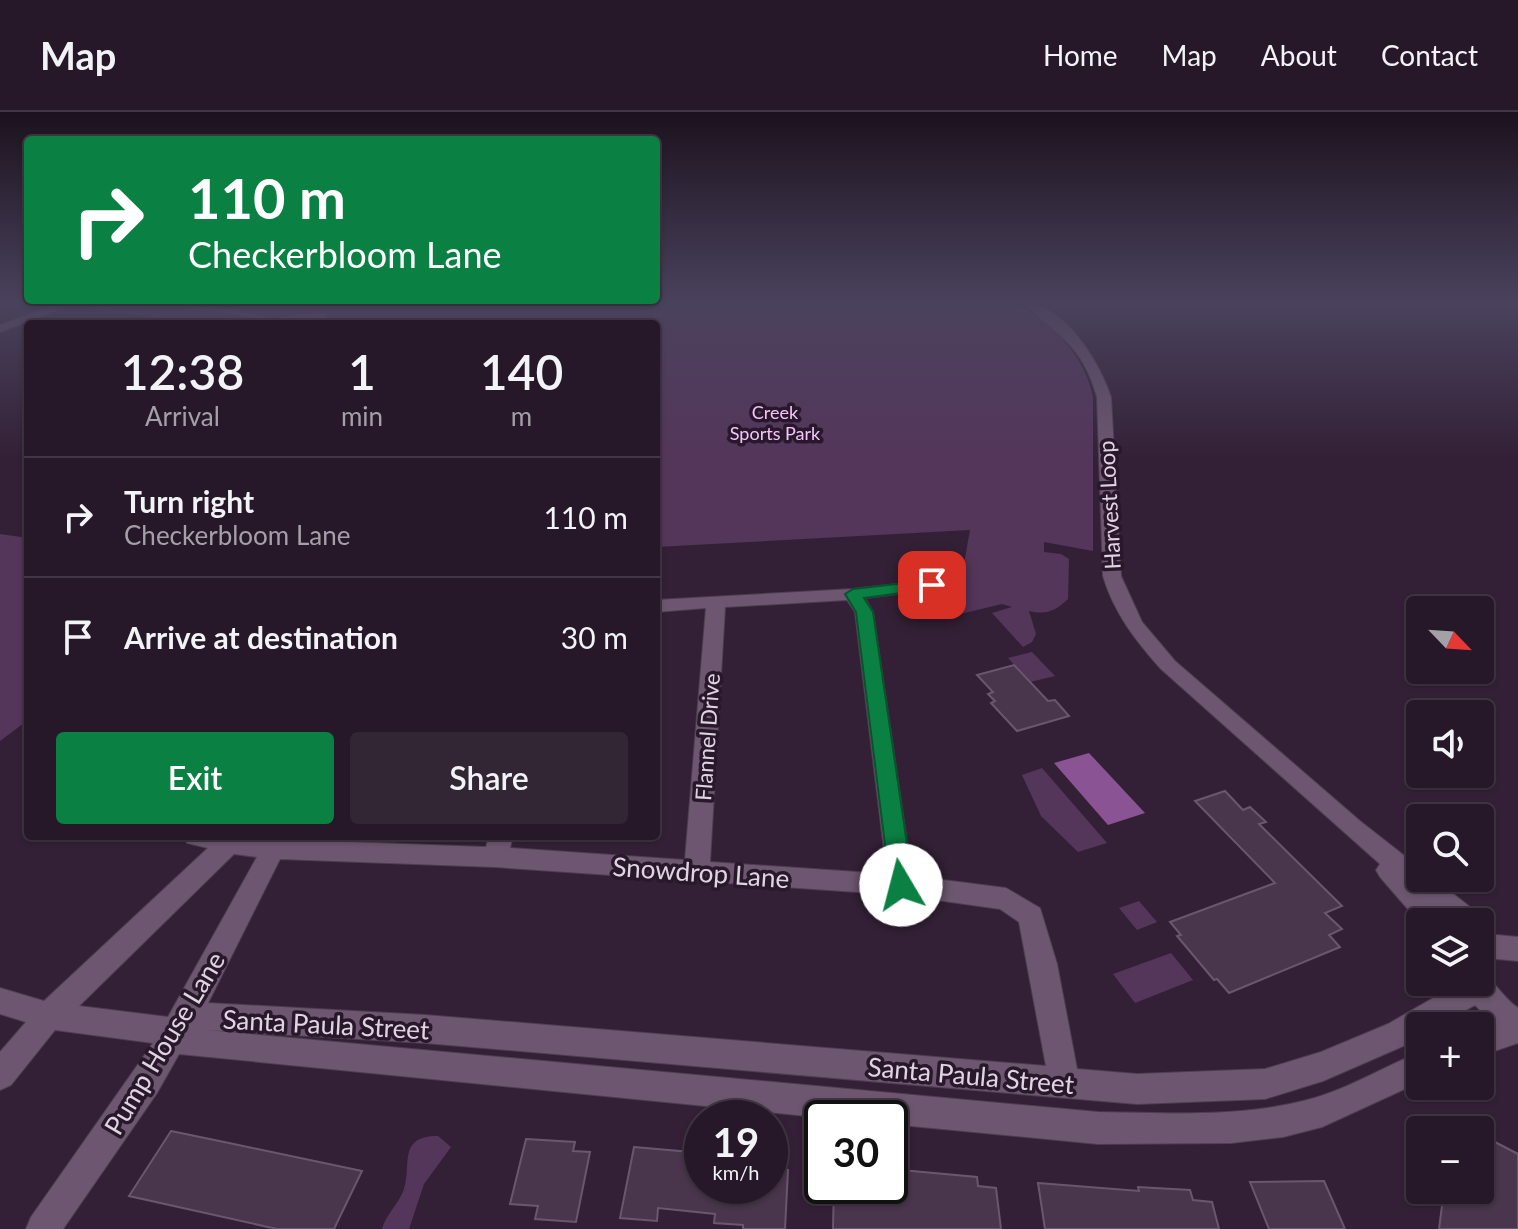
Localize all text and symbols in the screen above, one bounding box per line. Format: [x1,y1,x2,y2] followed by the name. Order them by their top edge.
[40,32,116,78] text: Map
[1043,38,1118,72] text: Home
[1162,38,1217,72] text: Map
[1261,38,1337,72] text: About
[1381,38,1478,72] text: Contact
[188,164,346,231] text: 110 m
[56,168,160,272] icon: right
[188,232,502,276] text: Checkerbloom Lane
[121,343,244,400] text: 12:38
[348,343,376,400] text: 1
[480,343,563,400] text: 140
[145,400,220,432] text: Arrival
[341,400,383,432] text: min
[511,400,532,432] text: m
[730,401,821,444] park label: Creek Sports Park
[1092,440,1126,570] street label: Harvest Loop
[124,483,254,519] text: Turn right
[56,495,100,539] icon: right
[543,499,628,535] text: 110 m
[124,519,350,551] text: Checkerbloom Lane
[898,551,966,619] pin
[910,563,954,607] icon: arrive
[1406,596,1494,684] north arrow
[1406,596,1494,1204] map controls
[56,615,100,659] icon: arrive
[124,619,398,655] text: Arrive at destination
[561,619,628,655] text: 30 m
[689,672,725,802] street label: Flannel Drive
[1406,700,1494,788] button: sound
[56,732,334,824] button: Exit
[350,732,628,824] button: Share
[1406,804,1494,892] button: search
[859,843,943,927] position arrow
[612,850,790,894] street label: Snowdrop Lane
[1406,908,1494,996] button: layers
[97,946,231,1140] street label: Pump House Lane
[222,1003,431,1045] street label: Santa Paula Street
[1406,1012,1494,1100] button: +
[867,1050,1076,1100] street label: Santa Paula Street
[804,1100,908,1204] speed limit sign: 30
[1406,1116,1494,1204] button: −
[713,1118,759,1166] text: 19
[713,1160,759,1184] text: km/h

